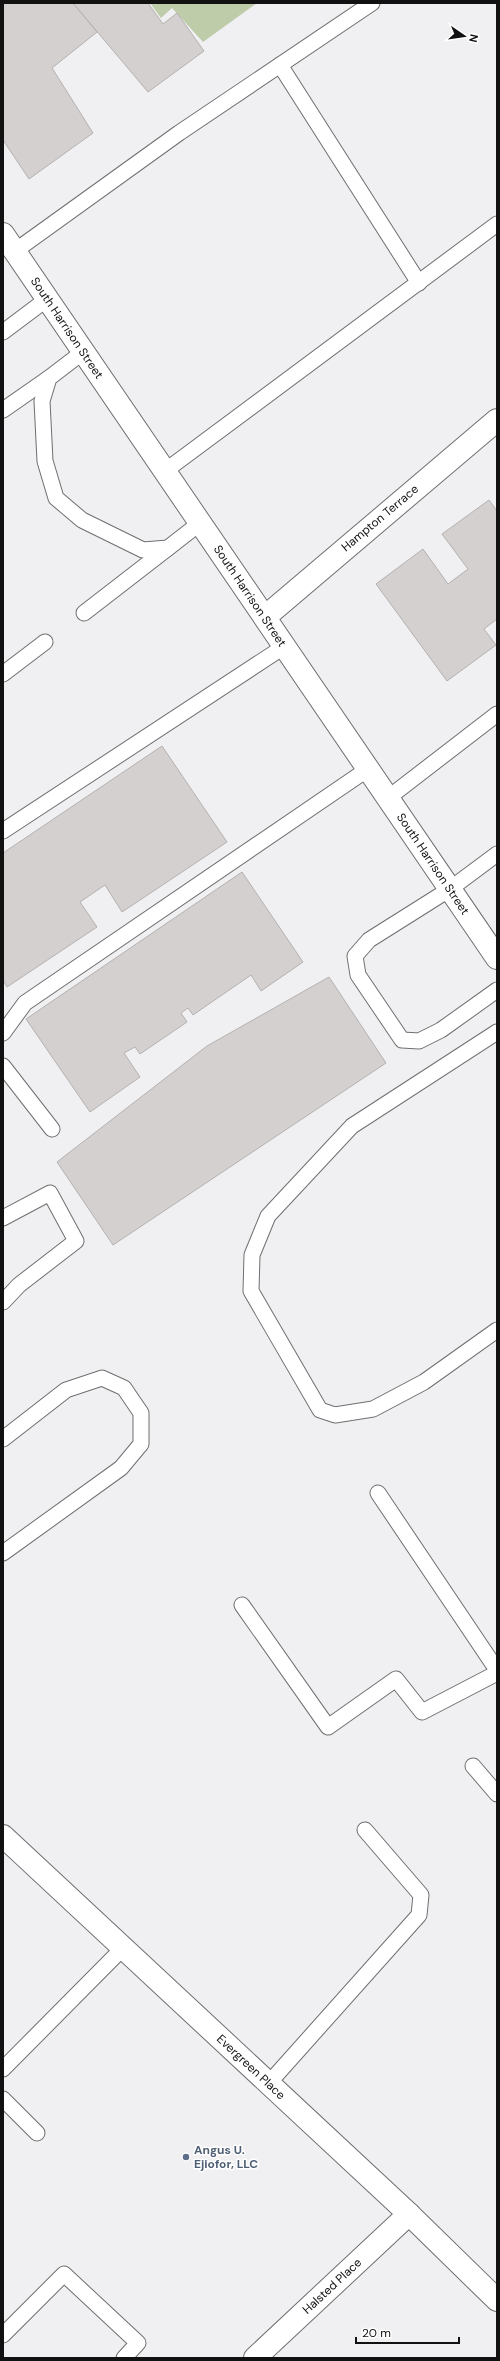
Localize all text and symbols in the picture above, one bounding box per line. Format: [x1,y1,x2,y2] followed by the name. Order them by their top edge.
[444,16,484,56] north arrow
[466,33,481,44] text: N
[27,274,107,382] street label: South Harrison Street
[338,481,422,555] street label: Hampton Terrace
[210,542,290,650] street label: South Harrison Street
[393,810,473,918] street label: South Harrison Street
[213,2031,289,2103] street label: Evergreen Place
[194,2142,258,2172] place label: Angus U. Ejiofor, LLC
[181,2152,191,2162] marker: Angus U. Ejiofor, LLC
[299,2254,365,2317] street label: Halsted Place
[356,2319,459,2345] scale bar
[362,2325,391,2341] text: 20 m

